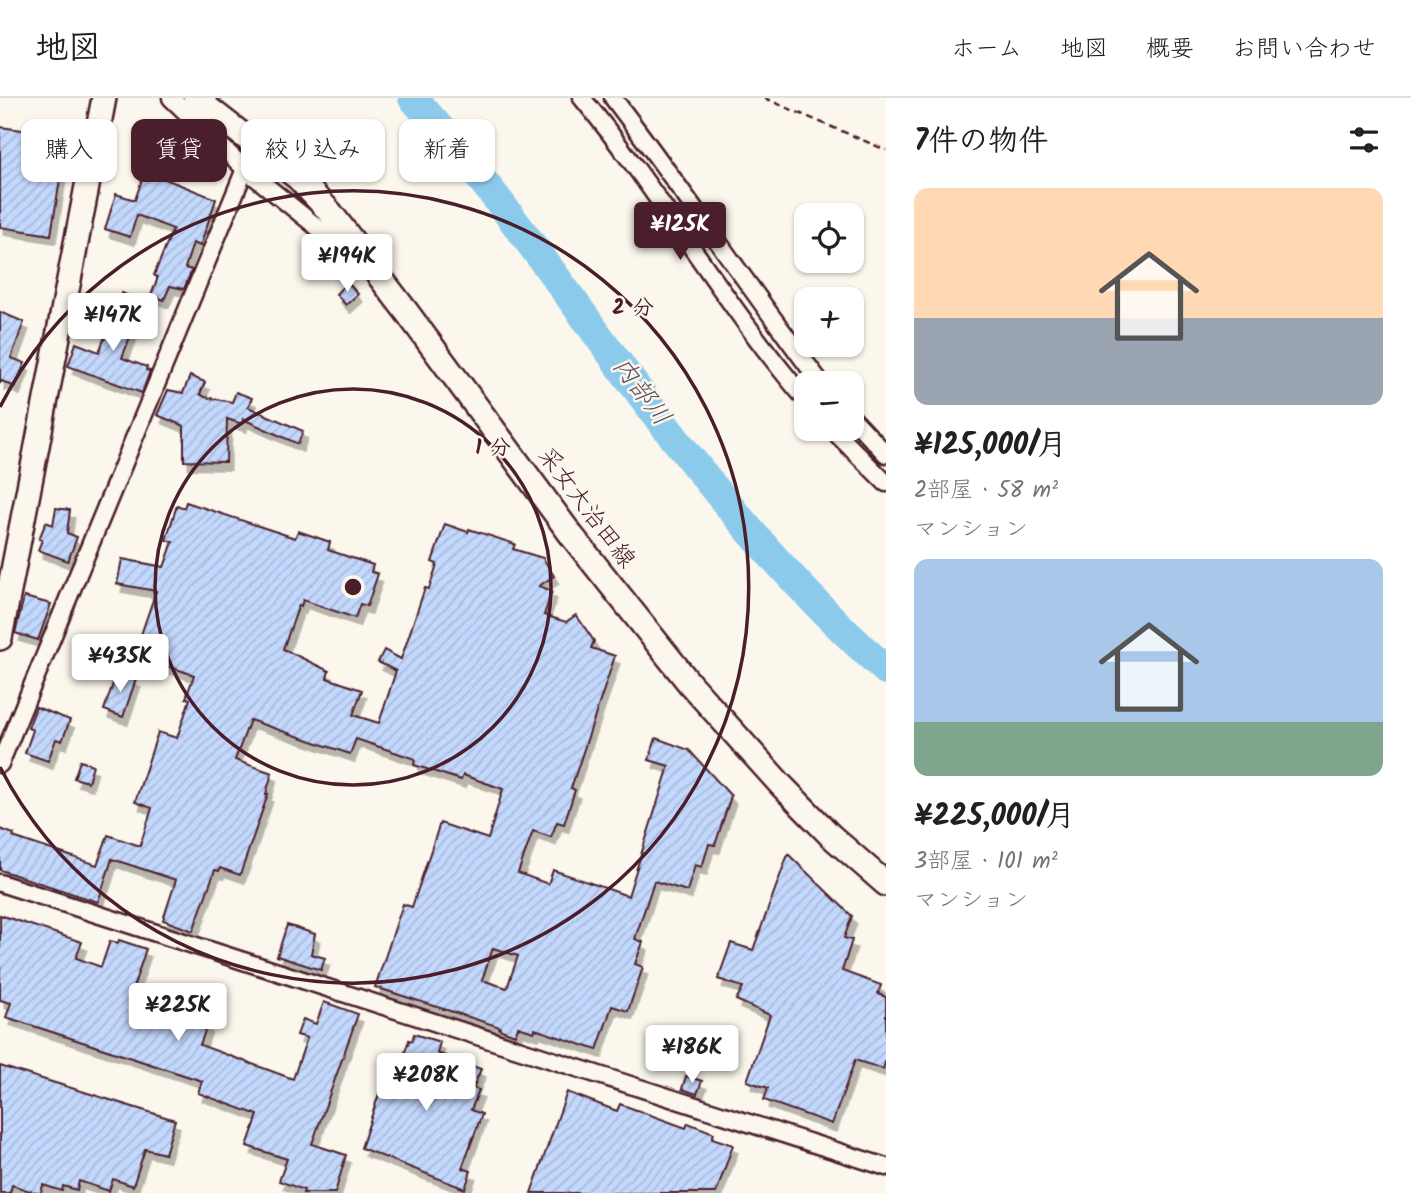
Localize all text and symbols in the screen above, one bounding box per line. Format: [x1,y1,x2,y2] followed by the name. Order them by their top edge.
[35,23,101,76] text: 地図
[951,30,1022,69] text: ホーム
[1060,30,1108,69] text: 地図
[1146,30,1194,69] text: 概要
[1232,30,1376,69] text: お問い合わせ
[914,118,1048,166] text: 7件の物件
[21,119,117,182] chip: 購入
[131,119,227,182] chip: 賃貸
[241,119,385,182] chip: 絞り込み
[399,119,495,182] chip: 新着
[1345,121,1383,159] icon: filters
[631,202,729,262] pin: ¥125K
[794,203,864,441] map controls
[794,203,864,273] button: locate
[650,207,710,243] text: ¥125K
[1086,233,1212,359] icon: home
[298,234,396,294] pin: ¥194K
[317,239,377,275] text: ¥194K
[794,287,864,357] button: +
[612,292,654,325] text: 2 分
[64,294,162,353] pin: ¥147K
[84,298,142,334] text: ¥147K
[601,348,681,436] water label: 内部川
[794,371,864,441] button: −
[914,422,1067,470] text: ¥125,000/月
[475,432,511,465] text: 1 分
[527,439,645,577] street label: 采女大治田線
[914,473,1058,509] text: 2部屋 · 58 m²
[914,512,1028,548] text: マンション
[341,575,365,599] centre of rings
[1086,604,1212,730] icon: home
[71,634,169,694] pin: ¥435K
[88,639,152,675] text: ¥435K
[914,793,1075,841] text: ¥225,000/月
[914,844,1058,880] text: 3部屋 · 101 m²
[914,883,1028,919] text: マンション
[129,984,227,1043] pin: ¥225K
[145,988,211,1024] text: ¥225K
[643,1026,741,1085] pin: ¥186K
[662,1030,722,1066] text: ¥186K
[377,1054,475,1113] pin: ¥208K
[393,1058,459,1094] text: ¥208K

